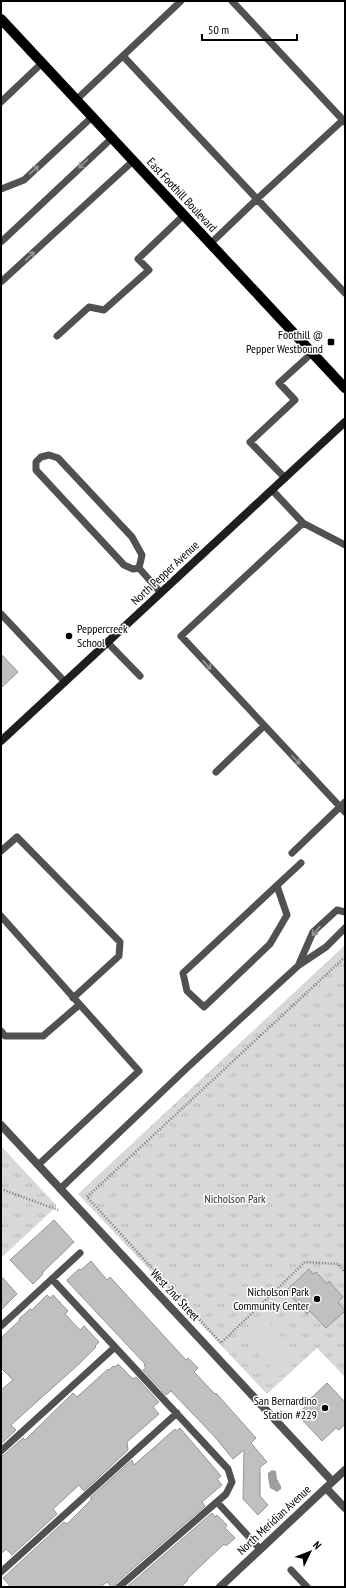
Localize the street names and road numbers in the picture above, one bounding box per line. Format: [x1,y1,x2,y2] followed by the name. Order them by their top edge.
[144,154,221,235] street label: East Foothill Boulevard
[128,537,202,608] street label: North Pepper Avenue
[147,1266,204,1324] street label: West 2nd Street
[234,1482,314,1558] street label: North Meridian Avenue

